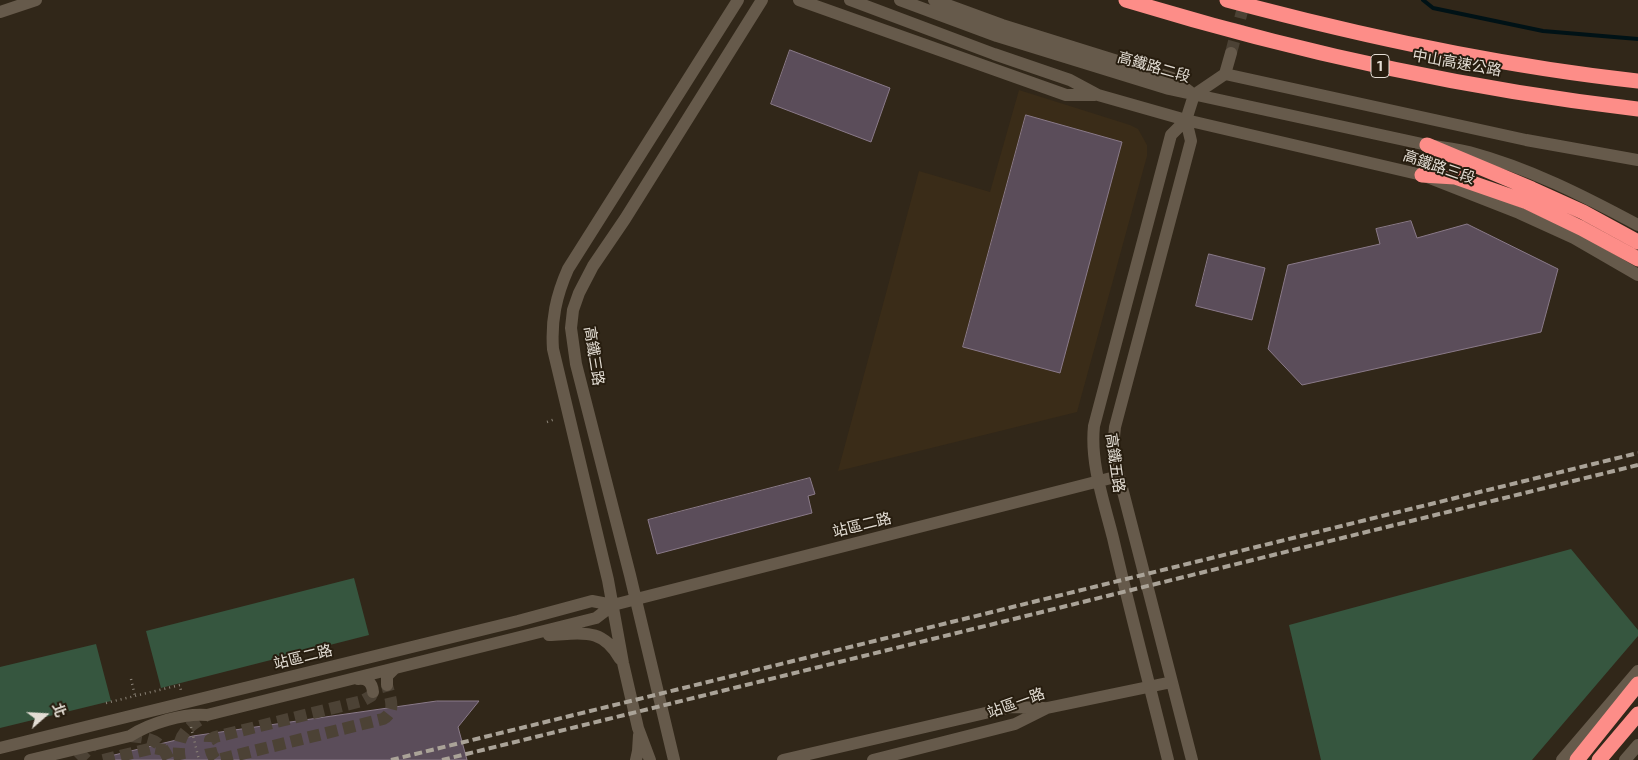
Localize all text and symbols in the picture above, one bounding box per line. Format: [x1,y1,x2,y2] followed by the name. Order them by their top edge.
[1411,46,1503,80] street label: 中山高速公路
[1115,48,1193,86] street label: 高鐵路二段
[1371,54,1389,78] road number: 1
[1401,146,1477,188] street label: 高鐵路三段
[580,325,608,387] street label: 高鐵三路
[1102,432,1128,494] street label: 高鐵五路
[831,509,893,541] street label: 站區二路
[272,641,334,673] street label: 站區二路
[985,684,1047,722] street label: 站區一路
[20,690,70,740] north arrow
[49,701,70,719] text: 北

